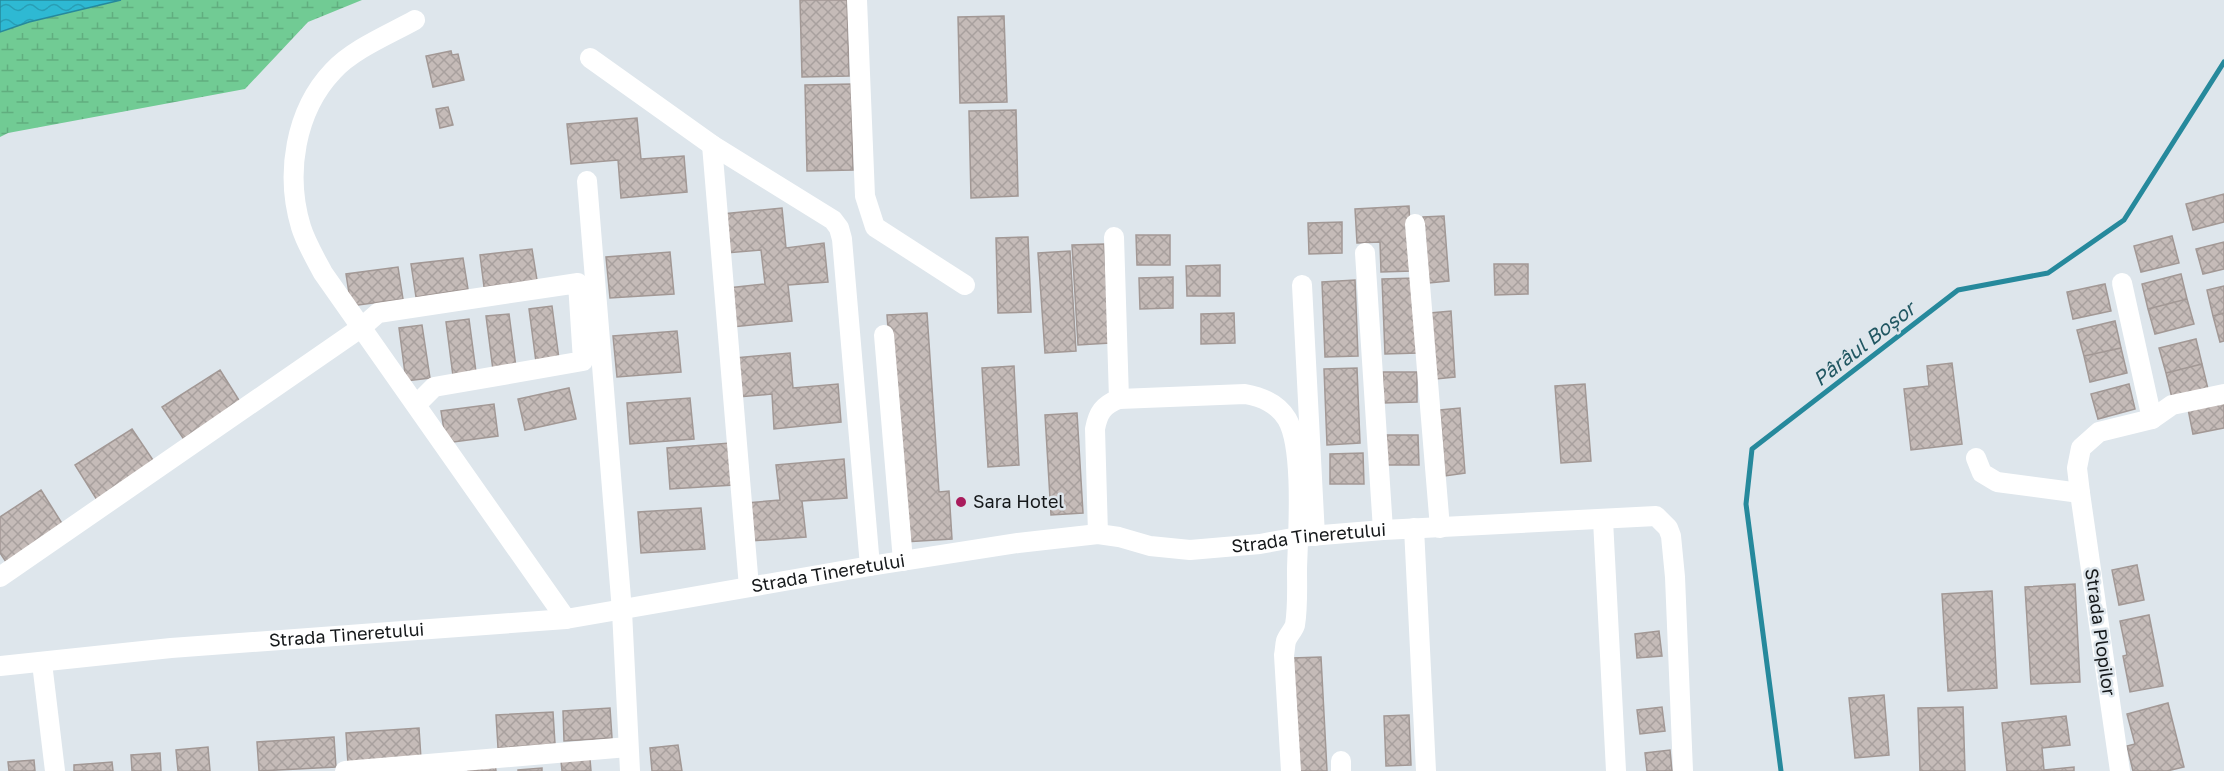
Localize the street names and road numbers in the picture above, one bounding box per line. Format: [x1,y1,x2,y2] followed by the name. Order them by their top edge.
[1230,518,1387,556] street label: Strada Tineretului
[749,549,906,597] street label: Strada Tineretului
[2081,567,2121,697] street label: Strada Plopilor
[268,617,425,651] street label: Strada Tineretului

